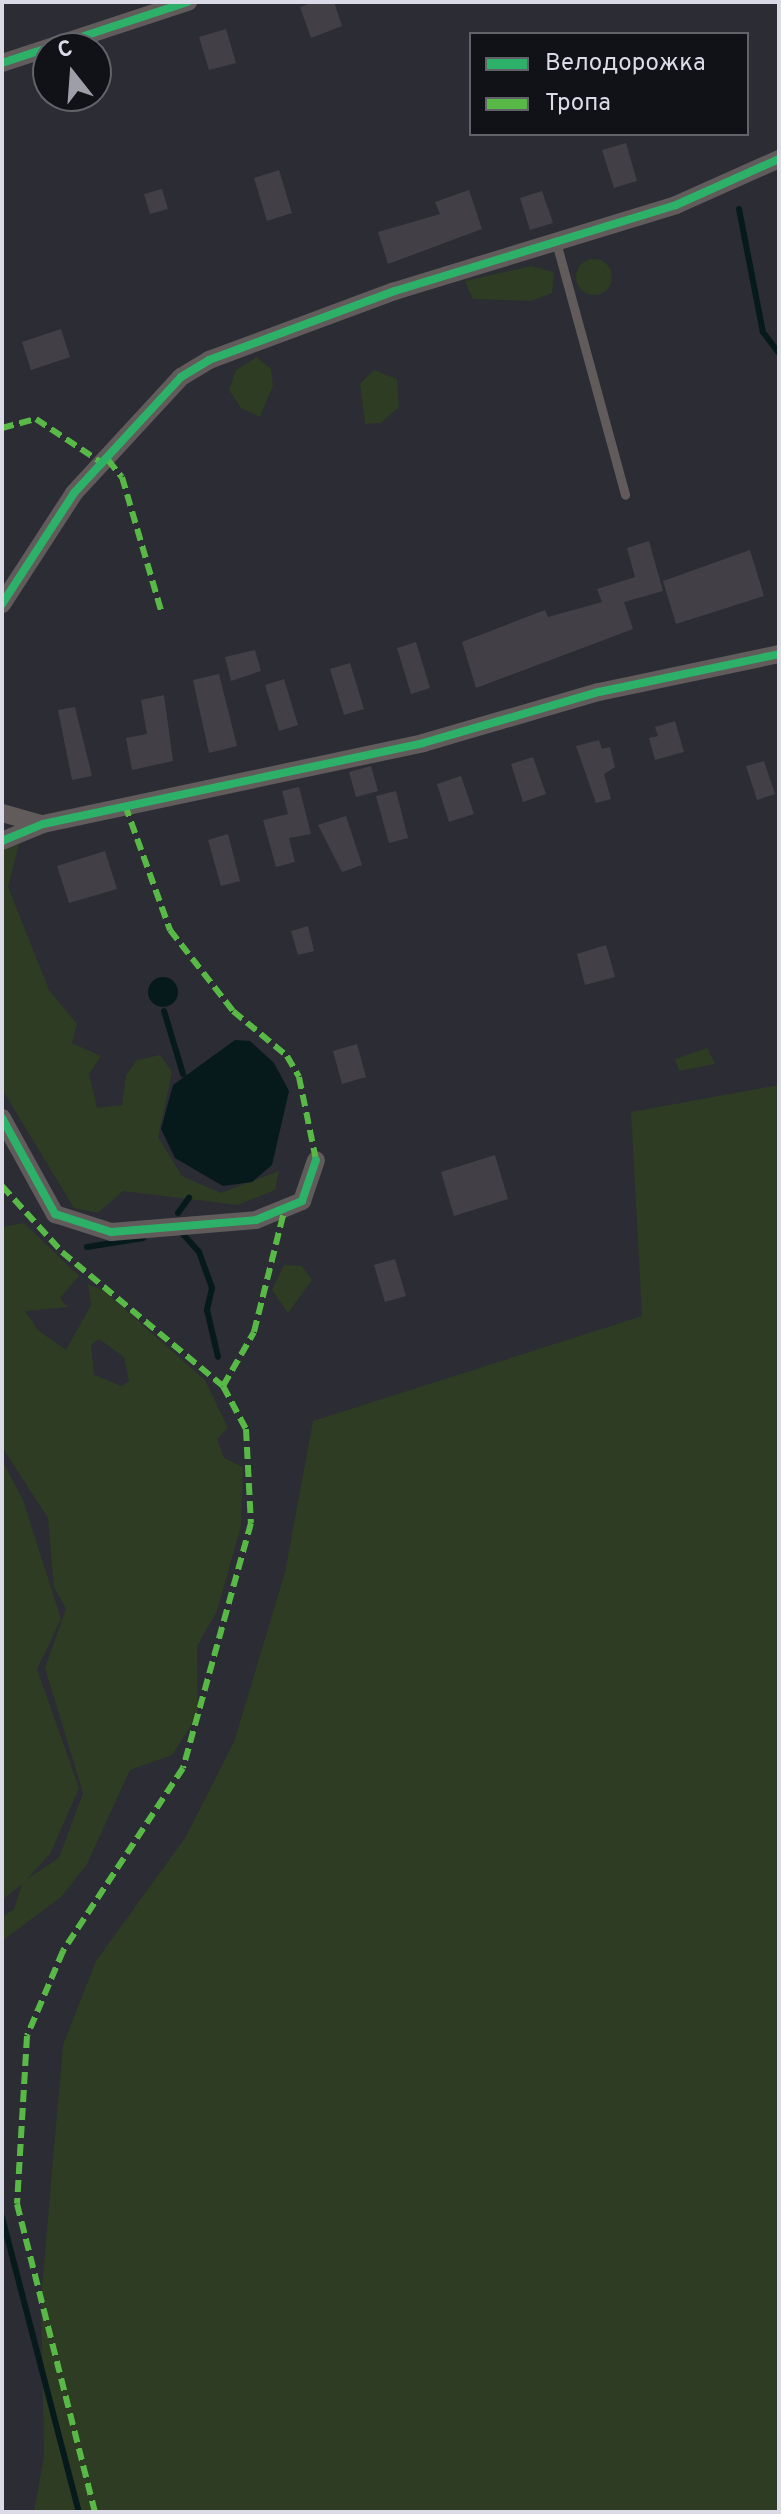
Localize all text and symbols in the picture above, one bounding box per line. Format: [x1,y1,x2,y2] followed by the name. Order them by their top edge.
[32,32,112,112] north arrow
[469,32,749,136] legend
[55,36,76,65] text: С
[545,49,706,79] text: Велодорожка
[545,89,611,119] text: Тропа

